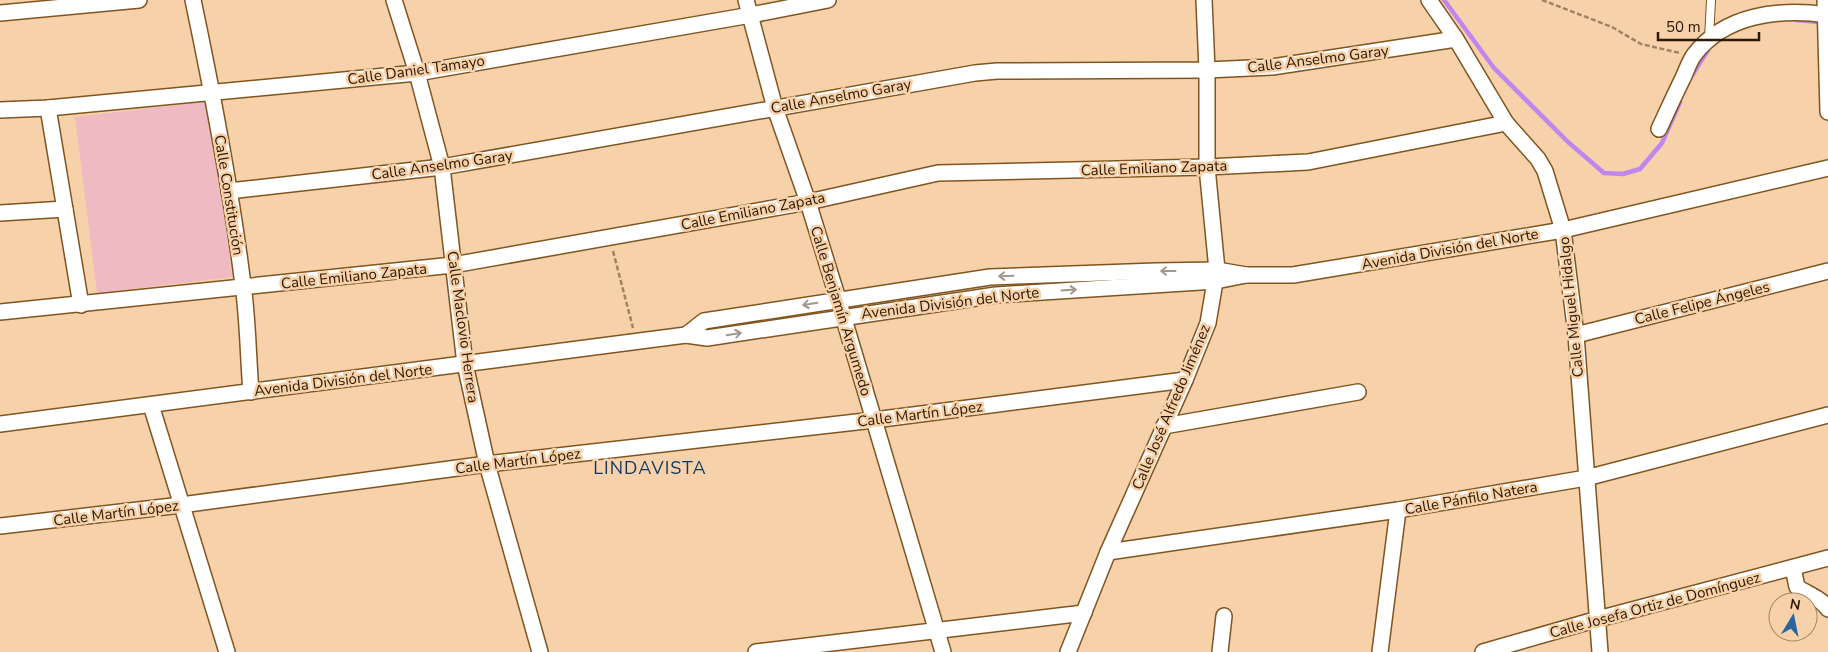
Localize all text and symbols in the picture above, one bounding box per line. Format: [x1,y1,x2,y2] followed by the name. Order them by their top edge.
[1658,10,1759,42] scale bar
[1666,17,1701,37] text: 50 m
[1246,40,1390,78] street label: Calle Anselmo Garay
[346,50,486,90] street label: Calle Daniel Tamayo
[769,74,913,118] street label: Calle Anselmo Garay
[210,133,248,257] street label: Calle Constitución
[370,145,514,185] street label: Calle Anselmo Garay
[1080,155,1228,181] street label: Calle Emiliano Zapata
[679,187,827,235] street label: Calle Emiliano Zapata
[806,224,876,398] street label: Calle Benjamín Argumedo
[1360,224,1540,274] street label: Avenida División del Norte
[1554,236,1588,378] street label: Calle Miguel Hidalgo
[442,250,484,404] street label: Calle Maclovio Herrera
[280,258,428,294] street label: Calle Emiliano Zapata
[1161,266,1177,276] one-way arrow
[998,272,1014,281] one-way arrow
[1632,277,1772,329] street label: Calle Felipe Ángeles
[860,282,1040,324] street label: Avenida División del Norte
[1060,286,1076,295] one-way arrow
[803,299,819,309] one-way arrow
[1127,321,1215,493] street label: Calle José Alfredo Jiménez
[726,328,742,338] one-way arrow
[253,359,433,401] street label: Avenida División del Norte
[856,396,984,432] street label: Calle Martín López
[454,443,582,479] street label: Calle Martín López
[593,456,707,480] district label: LINDAVISTA
[1403,476,1539,520] street label: Calle Pánfilo Natera
[52,495,180,531] street label: Calle Martín López
[1547,567,1763,643] street label: Calle Josefa Ortiz de Domínguez
[1768,592,1818,642] north arrow
[1788,594,1802,615] text: N

